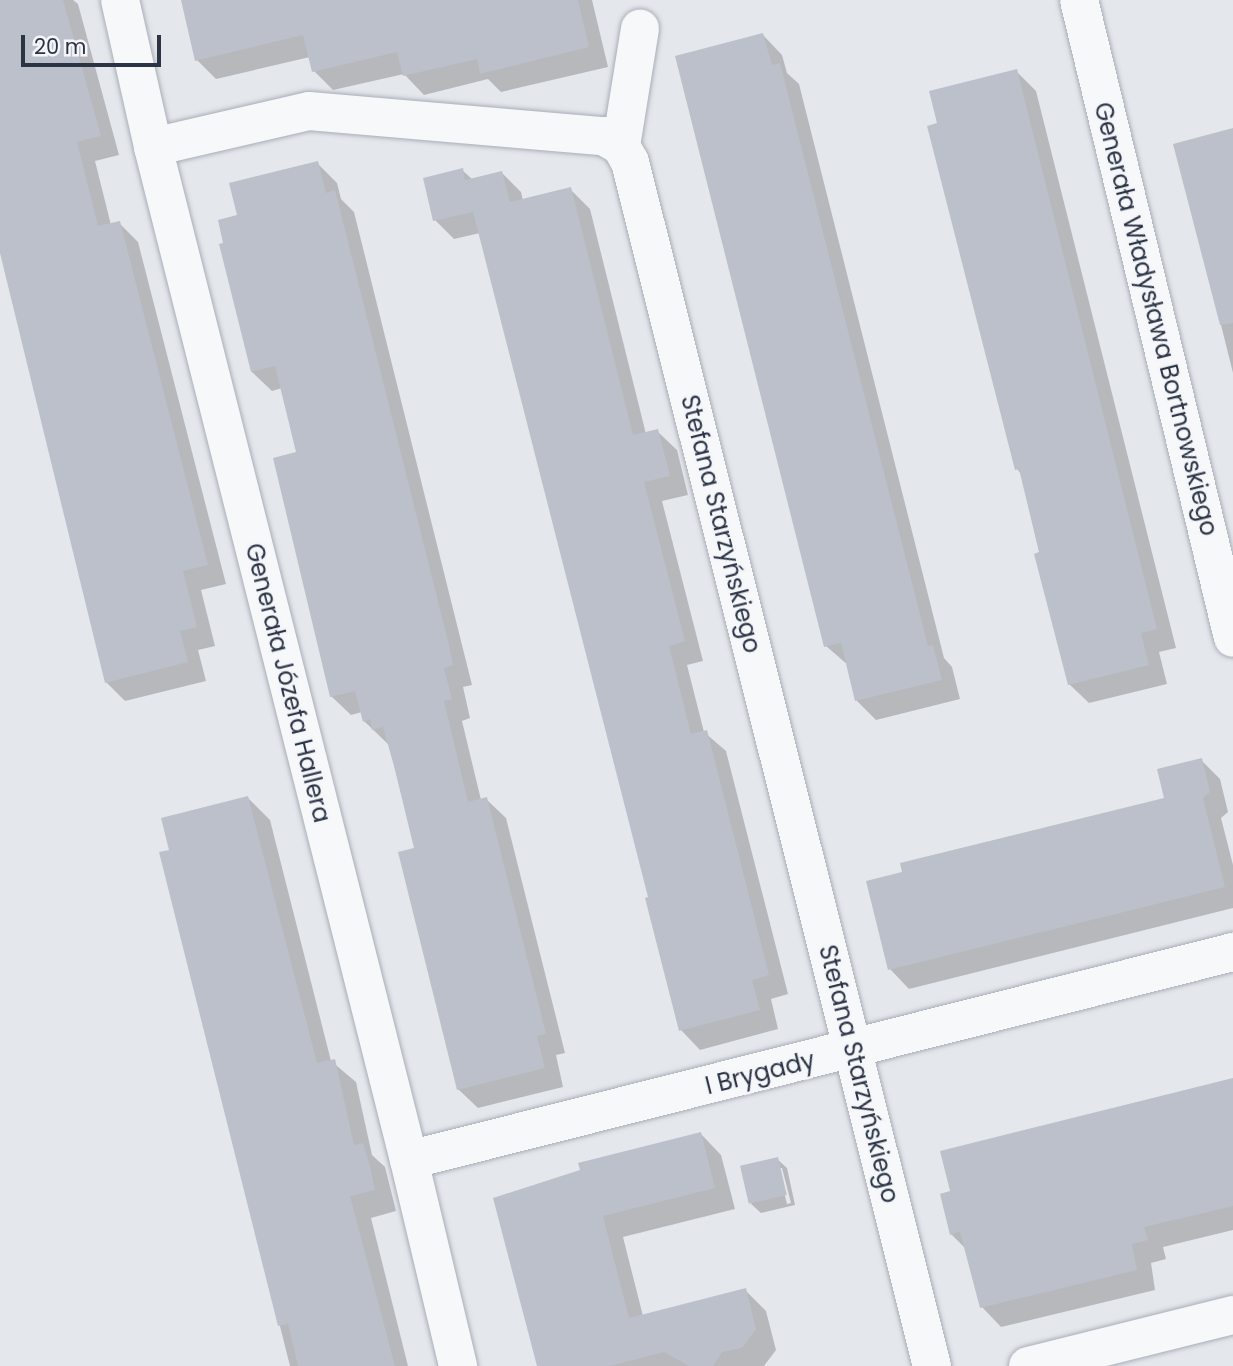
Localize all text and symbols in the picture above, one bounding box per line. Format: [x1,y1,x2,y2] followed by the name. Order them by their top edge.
[24,21,164,65] scale bar
[34,32,87,61] text: 20 m
[1088,99,1224,539] street label: Generała Władysława Bortnowskiego
[675,392,767,656] street label: Stefana Starzyńskiego
[239,540,337,826] street label: Generała Józefa Hallera
[813,942,905,1206] street label: Stefana Starzyńskiego
[702,1046,818,1100] street label: I Brygady

